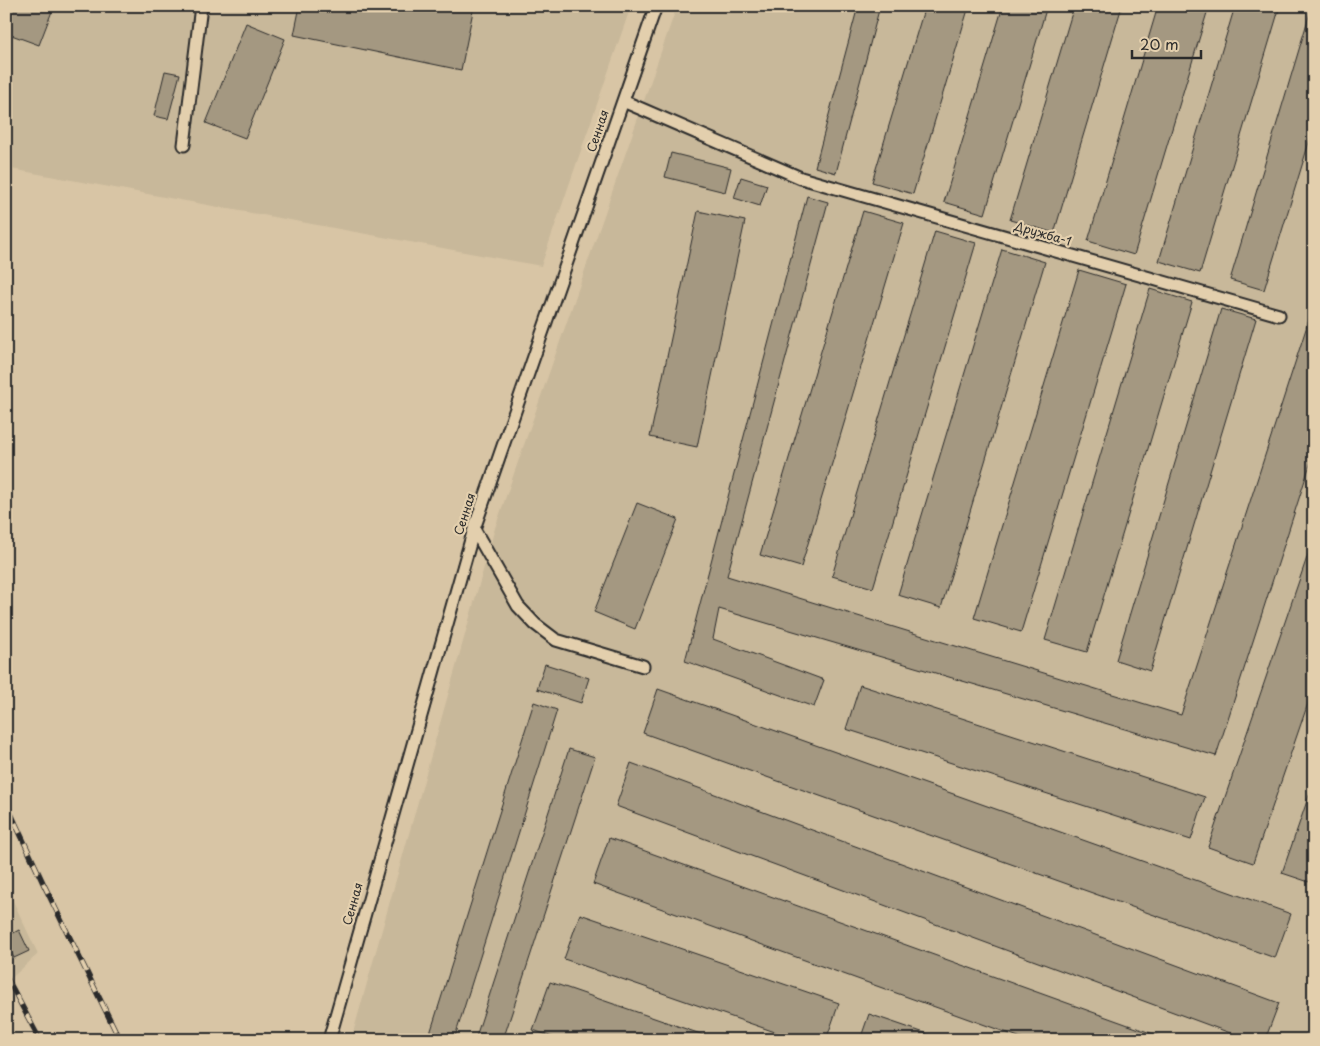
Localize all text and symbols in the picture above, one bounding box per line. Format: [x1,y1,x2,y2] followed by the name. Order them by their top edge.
[1132,28,1201,60] scale bar
[1140,32,1179,55] text: 20 m
[581,107,613,154] street label: Сенная
[1012,216,1074,250] street label: Дружба-1
[449,490,479,537] street label: Сенная
[337,880,367,927] street label: Сенная

